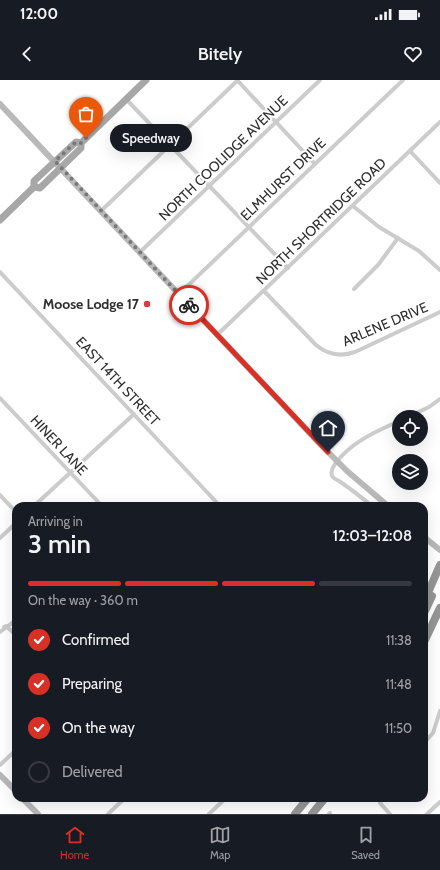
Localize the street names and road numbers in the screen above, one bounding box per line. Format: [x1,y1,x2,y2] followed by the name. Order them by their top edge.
[155,91,291,224] street label: NORTH COOLIDGE AVENUE
[237,134,330,224] street label: ELMHURST DRIVE
[252,154,390,288] street label: NORTH SHORTRIDGE ROAD
[340,298,431,350] street label: ARLENE DRIVE
[72,333,164,430] street label: EAST 14TH STREET
[27,411,92,479] street label: HINER LANE

